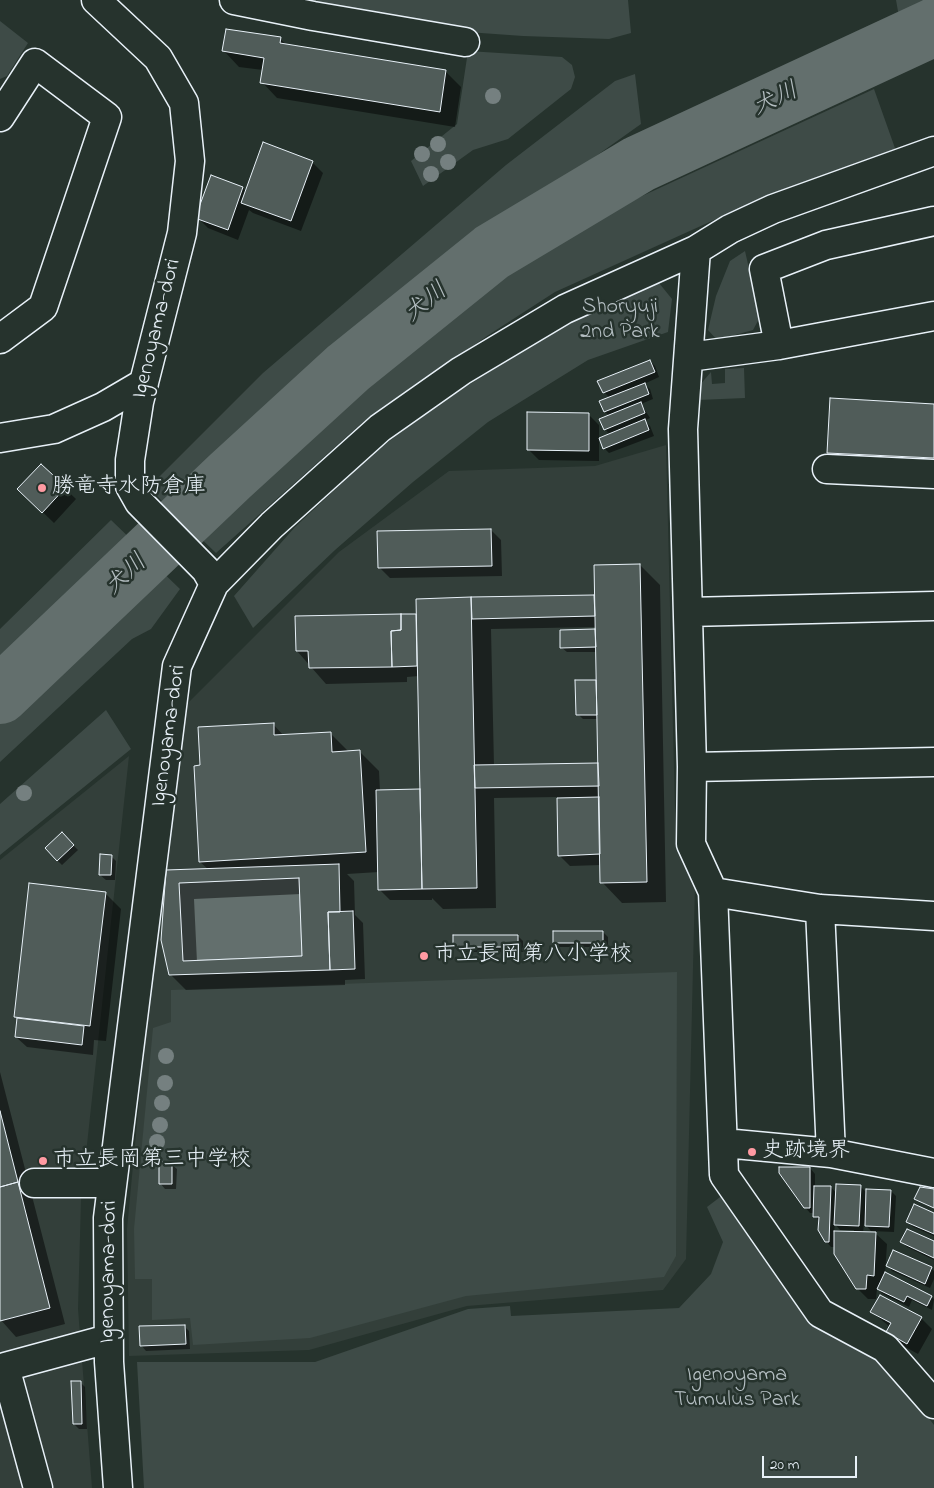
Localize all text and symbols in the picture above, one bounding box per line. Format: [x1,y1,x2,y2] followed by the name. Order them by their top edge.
[748,78,804,124] water label: 犬川
[128,256,188,402] street label: Igenoyama-dori
[399,278,455,330] water label: 犬川
[580,295,660,346] park label: Shoryuji 2nd Park
[52,475,206,501] place label: 勝竜寺水防倉庫
[36,482,48,494] marker: 勝竜寺水防倉庫
[100,549,154,603] water label: 犬川
[147,663,193,809] street label: Igenoyama-dori
[434,943,632,969] place label: 市立長岡第八小学校
[418,950,430,962] marker: 市立長岡第八小学校
[762,1139,850,1165] place label: 史跡境界
[746,1146,758,1158] marker: 史跡境界
[53,1148,251,1174] place label: 市立長岡第三中学校
[37,1155,49,1167] marker: 市立長岡第三中学校
[96,1200,124,1344] street label: Igenoyama-dori
[674,1363,800,1414] park label: Igenoyama Tumulus Park
[764,1446,859,1478] scale bar
[770,1454,799,1476] text: 20 m

